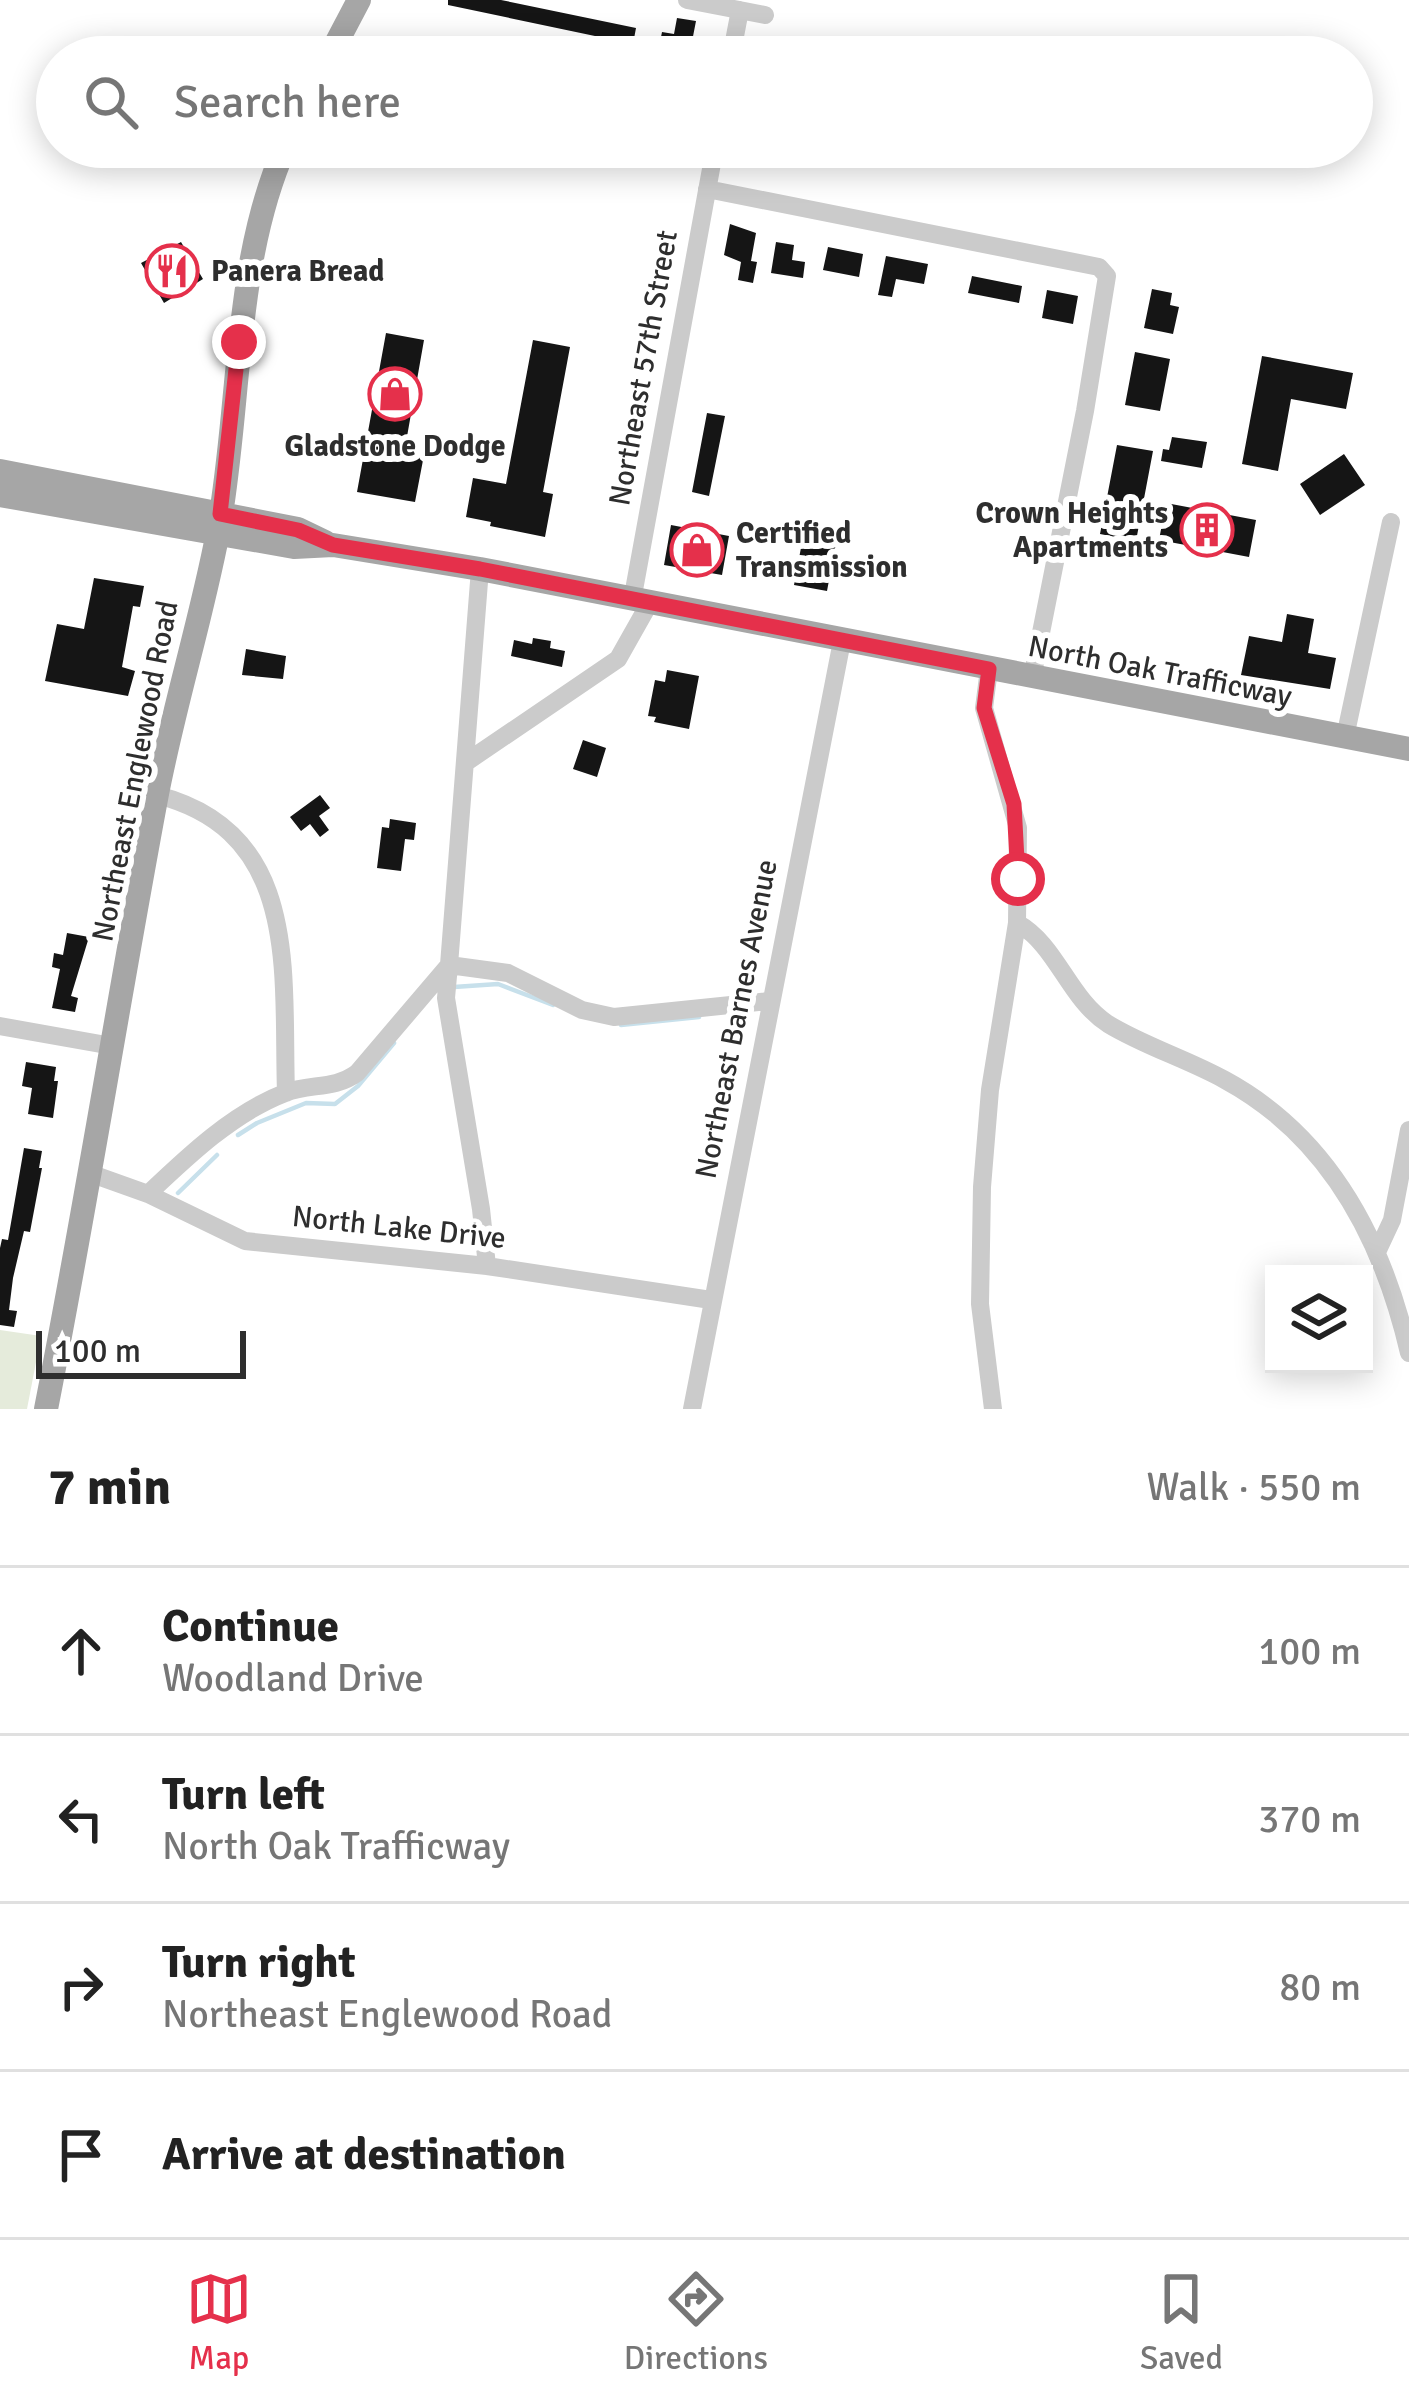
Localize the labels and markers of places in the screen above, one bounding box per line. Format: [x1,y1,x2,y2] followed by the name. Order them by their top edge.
[144,243,200,299] restaurant icon: Panera Bread
[211,253,384,290] place label: Panera Bread
[367,366,423,422] shop icon: Gladstone Dodge
[284,428,506,465] place label: Gladstone Dodge
[975,495,1168,566] place label: Crown Heights Apartments
[1179,502,1235,558] building icon: Crown Heights Apartments
[736,515,908,586] place label: Certified Transmission
[669,522,725,578] shop icon: Certified Transmission

